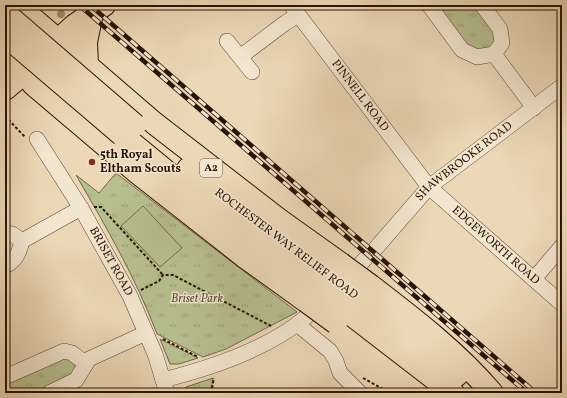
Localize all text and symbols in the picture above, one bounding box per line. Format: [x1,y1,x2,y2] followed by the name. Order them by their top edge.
[327,57,392,135] street label: PINNELL ROAD
[412,118,516,205] street label: SHAWBROOKE ROAD
[100,147,181,177] place label: 5th Royal Eltham Scouts
[87,157,97,167] marker: 5th Royal Eltham Scouts
[200,159,222,177] road number: A2
[211,185,361,303] street label: ROCHESTER WAY RELIEF ROAD
[448,203,543,289] street label: EDGEWORTH ROAD
[85,224,136,299] street label: BRISET ROAD
[171,291,223,307] park label: Briset Park

